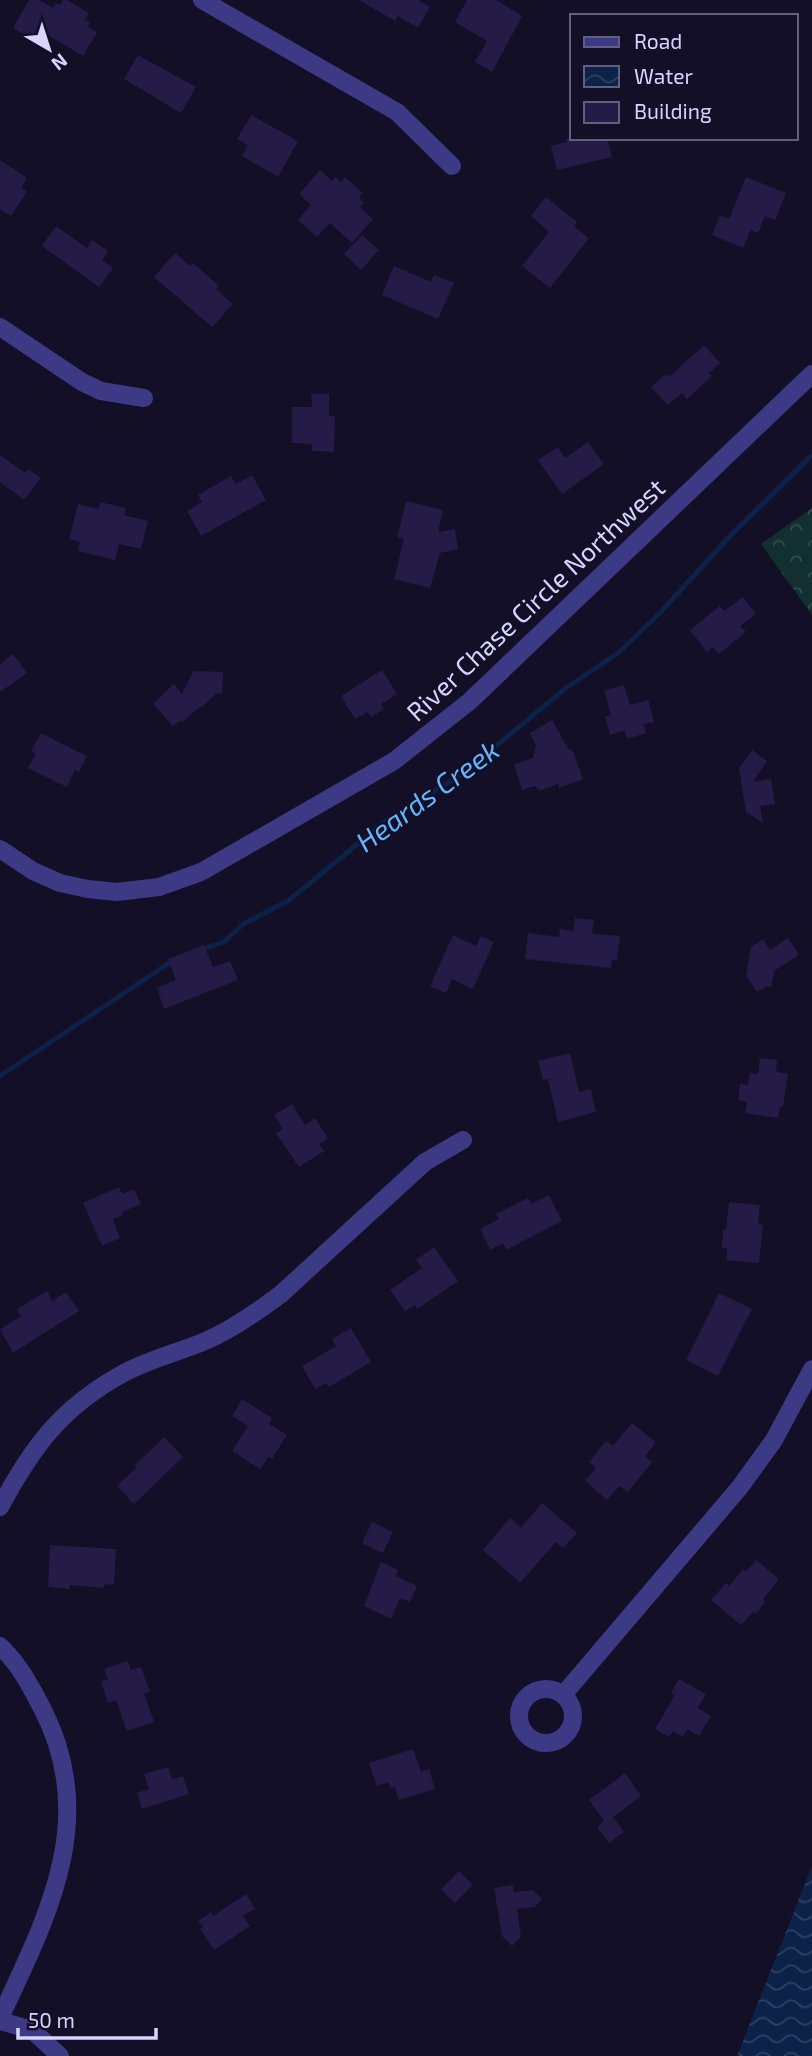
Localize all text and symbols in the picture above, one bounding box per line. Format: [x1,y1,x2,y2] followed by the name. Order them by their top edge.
[14,14,84,84] north arrow
[570,14,798,140] legend
[634,28,682,53] text: Road
[47,49,73,76] text: N
[634,63,693,88] text: Water
[634,98,712,123] text: Building
[400,471,670,727] street label: River Chase Circle Northwest
[349,732,505,858] water label: Heards Creek
[18,1996,156,2040] scale bar
[28,2007,75,2032] text: 50 m

